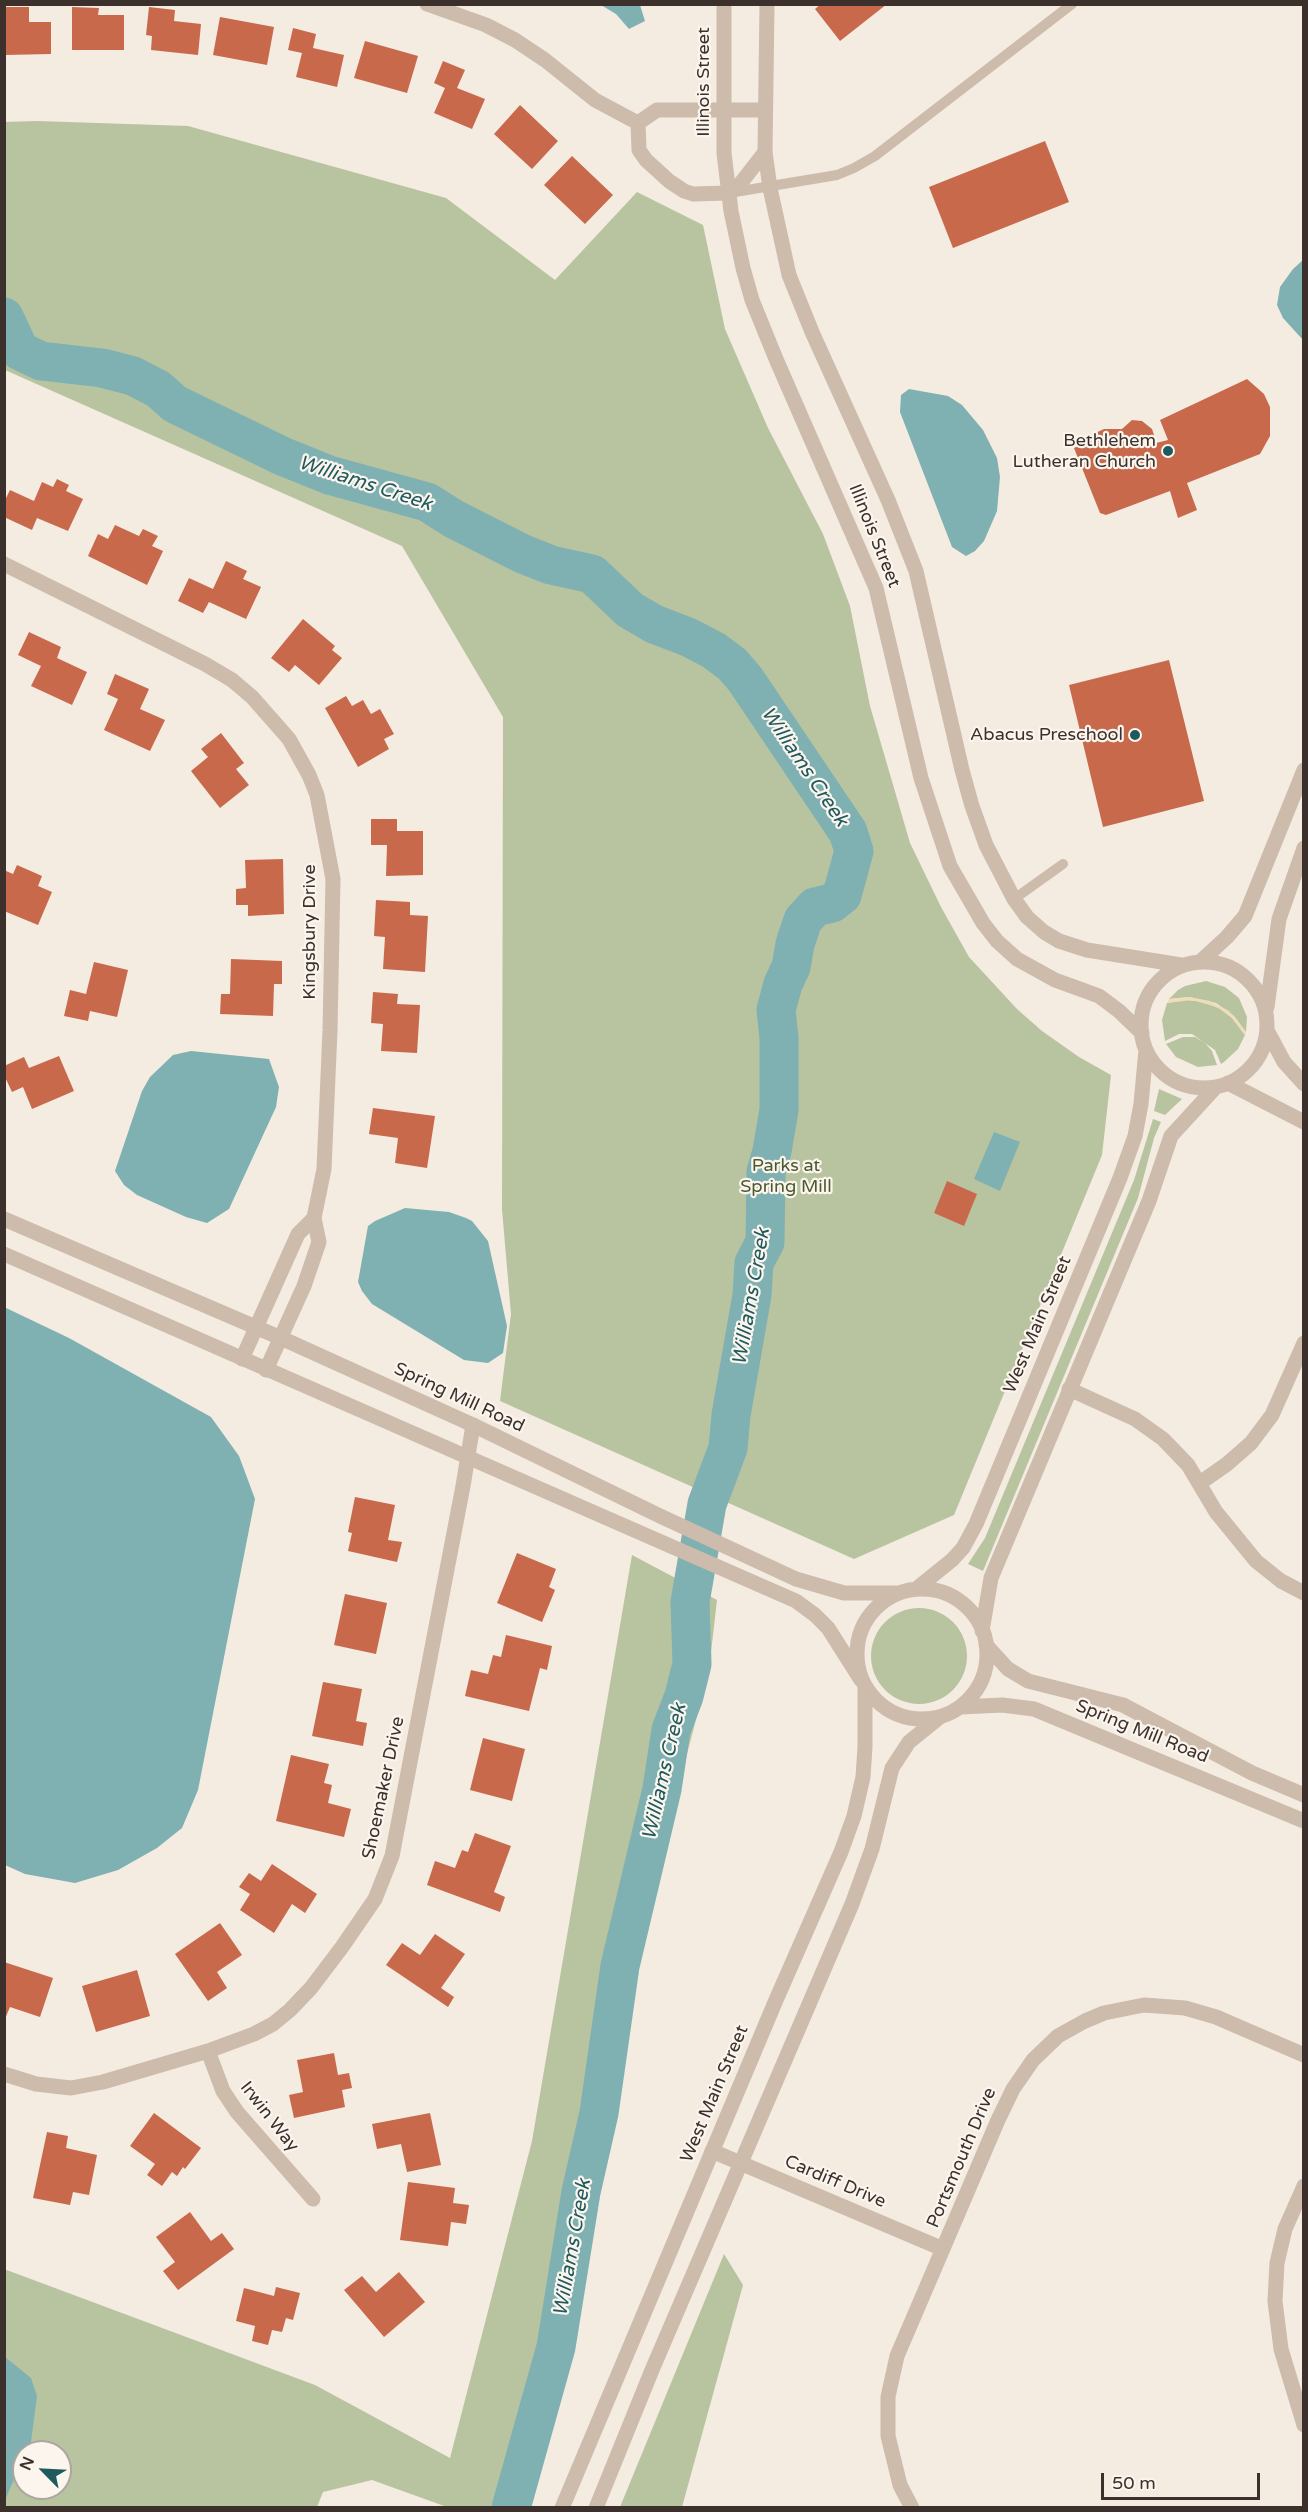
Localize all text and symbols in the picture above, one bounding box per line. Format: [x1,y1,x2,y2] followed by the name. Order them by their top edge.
[693,27,715,137] street label: Illinois Street
[1012,430,1156,472] place label: Bethlehem Lutheran Church
[1161,444,1175,458] marker: Bethlehem Lutheran Church
[295,451,435,517] water label: Williams Creek
[843,481,905,591] street label: Illinois Street
[755,703,853,831] water label: Williams Creek
[970,724,1123,746] place label: Abacus Preschool
[1128,728,1142,742] marker: Abacus Preschool
[299,864,321,1000] street label: Kingsbury Drive
[740,1155,832,1198] park label: Parks at Spring Mill
[728,1226,776,1368] water label: Williams Creek
[999,1253,1077,1397] street label: West Main Street
[390,1358,528,1438] street label: Spring Mill Road
[1072,1696,1212,1768] street label: Spring Mill Road
[638,1702,692,1842] water label: Williams Creek
[358,1715,410,1861] street label: Shoemaker Drive
[676,2022,754,2166] street label: West Main Street
[235,2078,303,2156] street label: Irwin Way
[923,2085,1001,2231] street label: Portsmouth Drive
[781,2151,889,2213] street label: Cardiff Drive
[549,2177,597,2319] water label: Williams Creek
[12,2440,72,2500] north arrow
[16,2454,39,2473] text: N
[1104,2461,1263,2499] scale bar
[1112,2472,1156,2494] text: 50 m

